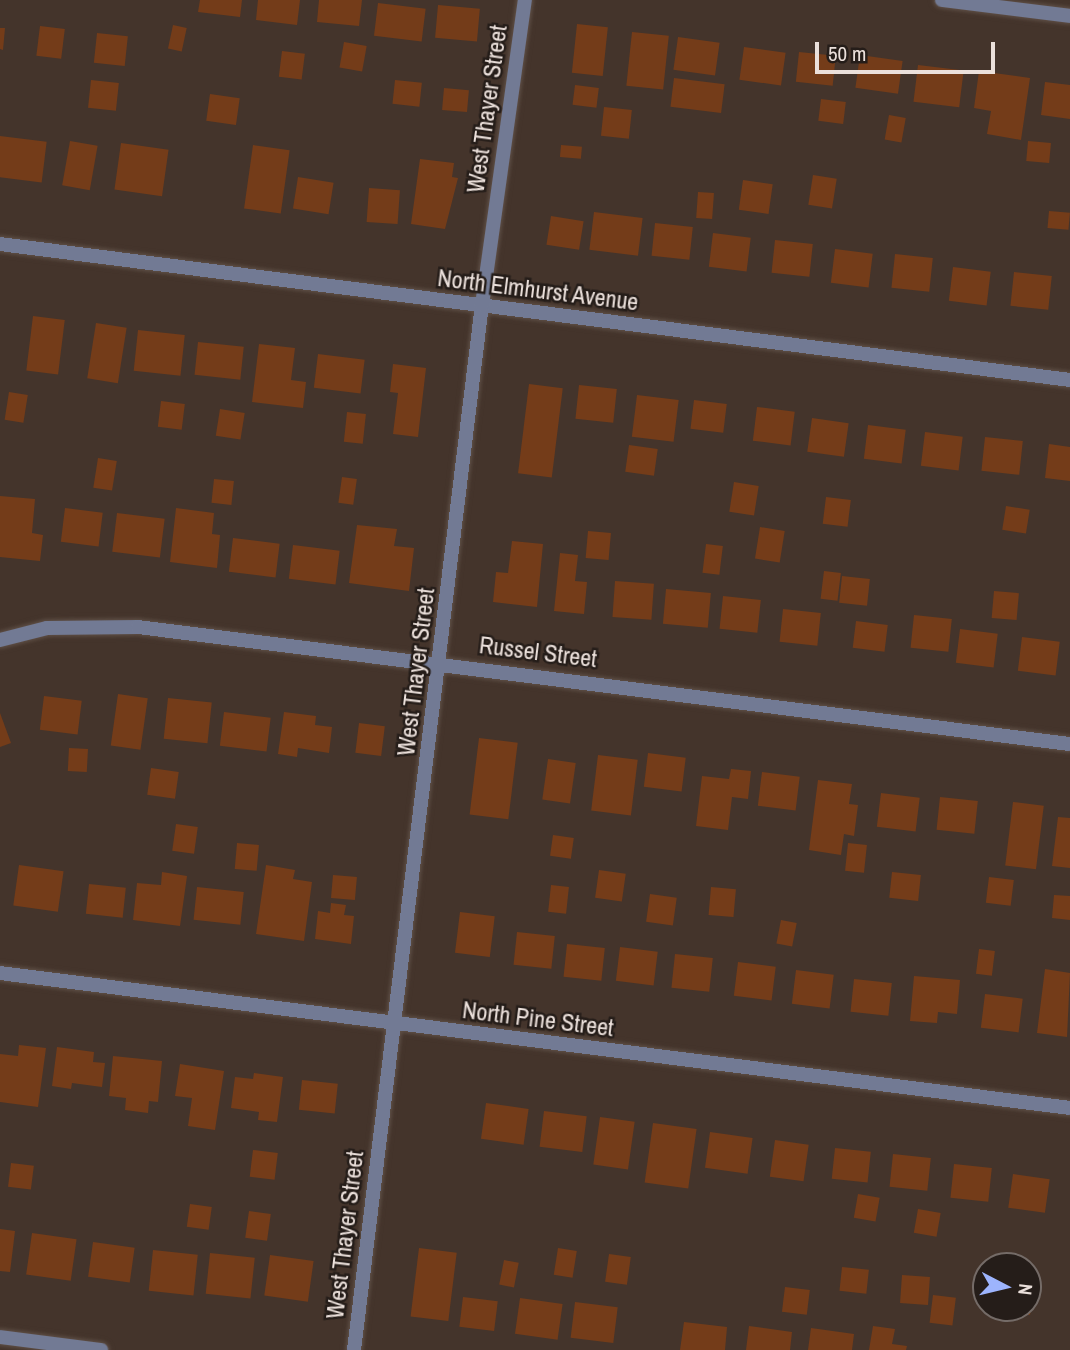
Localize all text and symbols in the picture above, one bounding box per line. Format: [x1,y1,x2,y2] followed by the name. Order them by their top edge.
[461,23,513,195] street label: West Thayer Street
[818,28,998,72] scale bar
[828,39,866,68] text: 50 m
[435,263,641,317] street label: North Elmhurst Avenue
[391,586,441,758] street label: West Thayer Street
[478,631,598,673] street label: Russel Street
[461,995,615,1043] street label: North Pine Street
[320,1149,370,1321] street label: West Thayer Street
[972,1252,1042,1322] north arrow
[1012,1282,1039,1296] text: N

